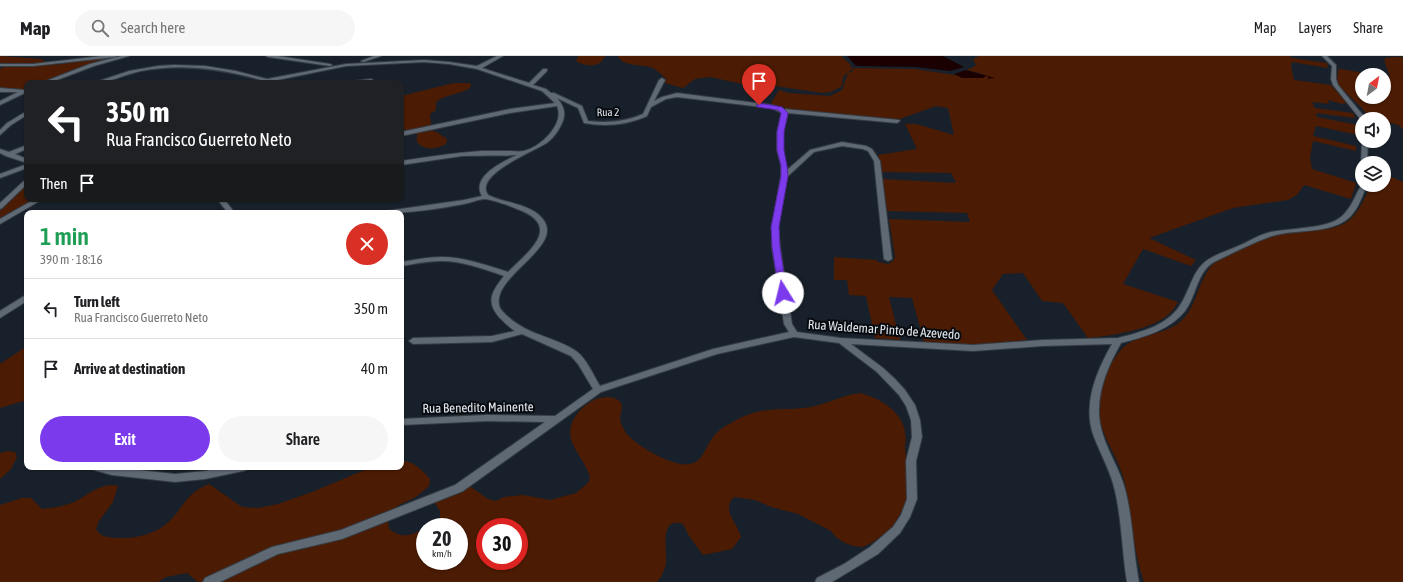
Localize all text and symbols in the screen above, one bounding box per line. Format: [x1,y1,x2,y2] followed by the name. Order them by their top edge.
[75,10,355,46] search box
[20,17,51,39] text: Map
[89,17,111,39] icon: search
[121,19,185,36] text: Search here
[1254,20,1276,36] text: Map
[1298,20,1331,36] text: Layers
[1353,20,1383,36] text: Share
[742,64,776,105] pin
[1355,68,1391,104] north arrow
[1355,68,1391,192] map controls
[748,70,770,92] icon: arrive
[40,96,92,148] icon: left
[106,96,169,128] text: 350 m
[597,106,619,118] street label: Rua 2
[1355,112,1391,148] button: sound
[106,129,292,150] text: Rua Francisco Guerreto Neto
[1355,156,1391,192] button: layers
[76,172,98,194] icon: arrive
[40,175,68,192] text: Then
[40,223,89,250] text: 1 min
[346,223,388,265] button: close
[40,252,103,267] text: 390 m · 18:16
[762,272,804,314] position arrow
[74,293,120,310] text: Turn left
[40,298,62,320] icon: left
[354,300,388,317] text: 350 m
[74,310,208,325] text: Rua Francisco Guerreto Neto
[807,317,961,342] street label: Rua Waldemar Pinto de Azevedo
[40,358,62,380] icon: arrive
[74,360,185,377] text: Arrive at destination
[361,360,388,377] text: 40 m
[422,399,534,416] street label: Rua Benedito Mainente
[40,416,210,462] button: Exit
[218,416,388,462] button: Share
[476,518,528,570] speed limit sign: 30
[433,527,451,550] text: 20
[432,548,452,559] text: km/h

